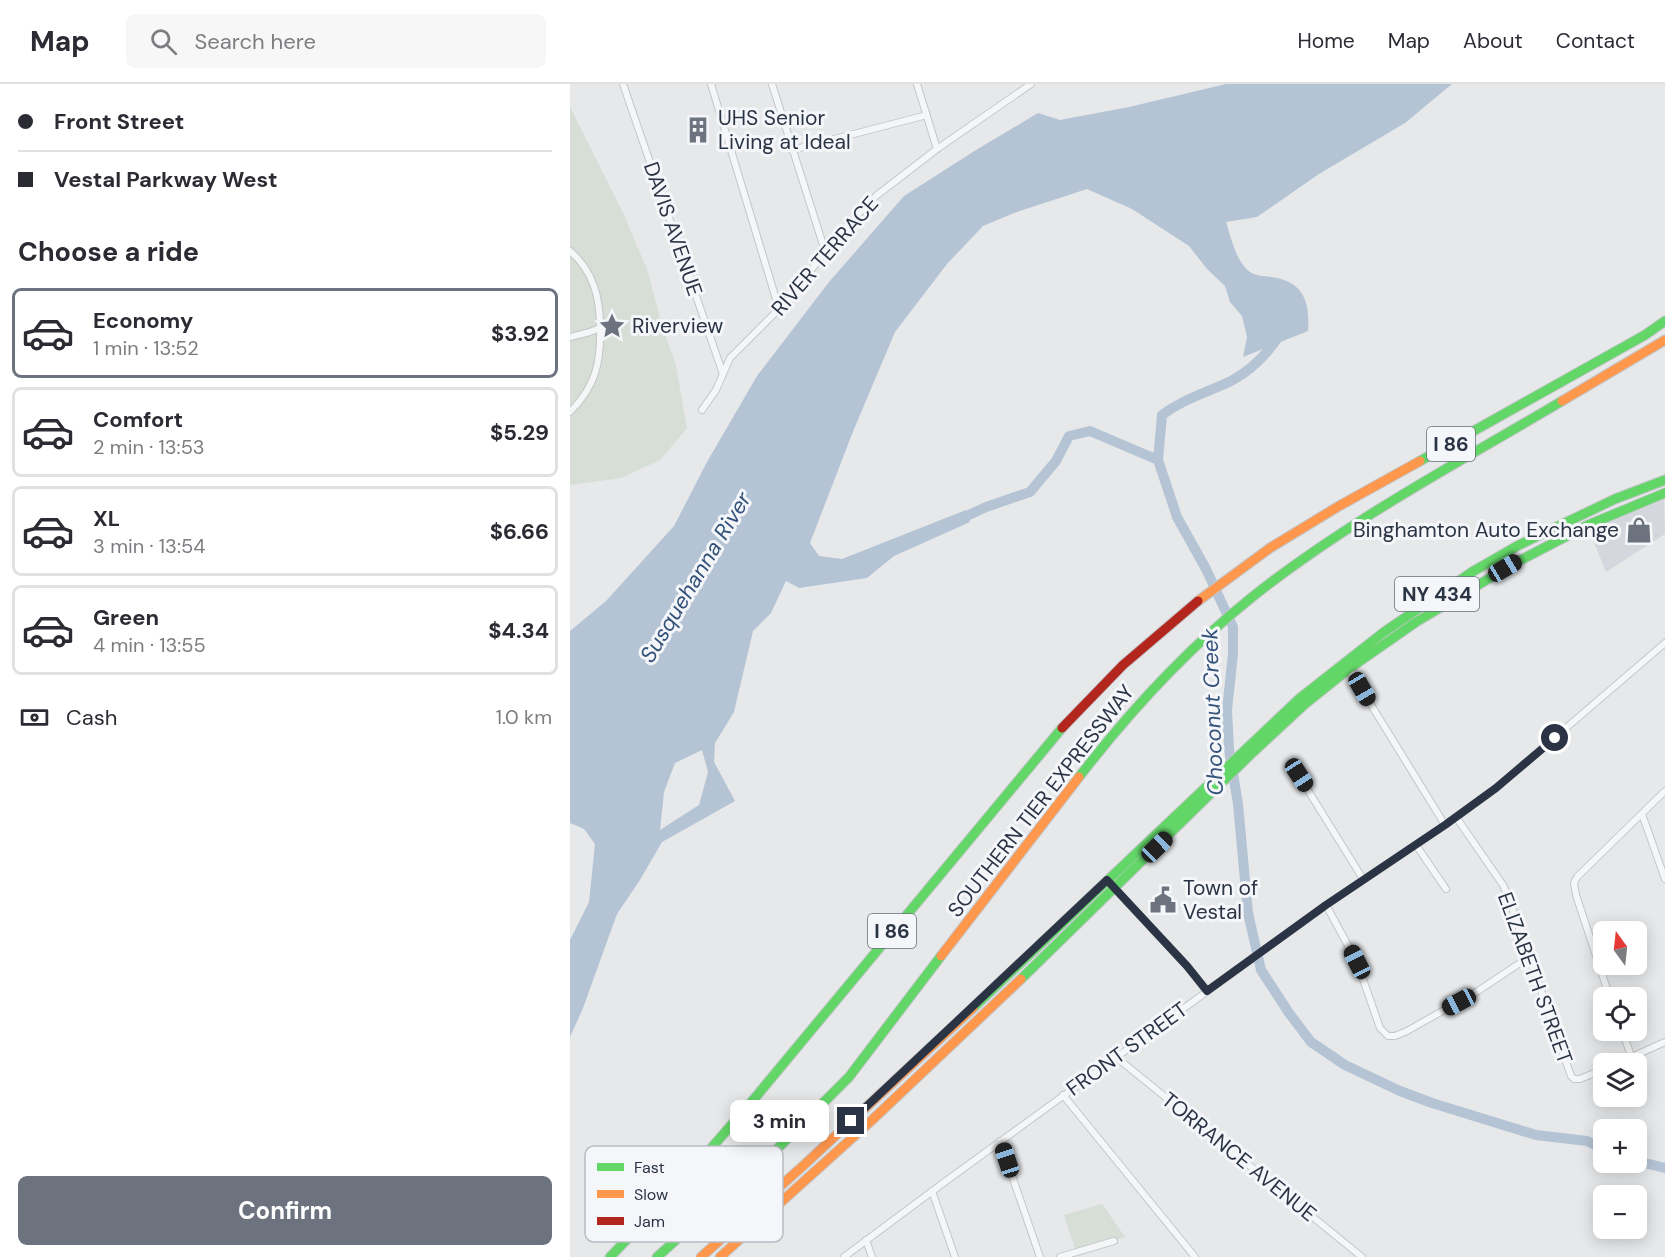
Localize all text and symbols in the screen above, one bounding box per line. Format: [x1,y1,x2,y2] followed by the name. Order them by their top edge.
[126,14,546,68] search box
[30,23,90,60] text: Map
[147,25,180,58] icon: search
[195,27,316,56] text: Search here
[1297,27,1355,55] text: Home
[1388,27,1430,55] text: Map
[1463,27,1523,55] text: About
[1556,27,1635,55] text: Contact
[718,104,851,156] place label: UHS Senior Living at Ideal
[54,107,184,136] text: Front Street
[683,115,713,145] building icon: UHS Senior Living at Ideal
[637,158,709,300] street label: DAVIS AVENUE
[54,165,277,194] text: Vestal Parkway West
[765,190,885,322] street label: RIVER TERRACE
[18,234,199,269] text: Choose a ride
[21,306,75,360] icon: car
[93,306,193,335] text: Economy
[597,311,627,341] place icon: Riverview
[632,312,723,340] place label: Riverview
[491,319,549,348] text: $3.92
[93,335,199,361] text: 1 min · 13:52
[21,405,75,459] icon: car
[93,405,183,434] text: Comfort
[490,418,549,447] text: $5.29
[1427,427,1475,461] road number: I 86
[93,434,205,460] text: 2 min · 13:53
[633,486,758,668] water label: Susquehanna River
[21,504,75,558] icon: car
[93,504,120,533] text: XL
[1624,515,1654,545] shop icon: Binghamton Auto Exchange
[1353,516,1619,544] place label: Binghamton Auto Exchange
[490,517,549,546] text: $6.66
[93,533,205,559] text: 3 min · 13:54
[1485,551,1525,585] car
[1395,577,1479,611] road number: NY 434
[21,603,75,657] icon: car
[93,603,159,632] text: Green
[488,616,549,645] text: $4.34
[1195,627,1230,796] water label: Choconut Creek
[93,632,206,658] text: 4 min · 13:55
[1345,669,1379,709] car
[941,679,1141,923] street label: SOUTHERN TIER EXPRESSWAY
[18,701,51,734] icon: cash
[66,703,117,732] text: Cash
[496,704,552,730] text: 1.0 km
[1541,724,1568,751] route start
[1282,755,1316,795] car
[1138,828,1176,866] car
[1183,874,1258,926] place label: Town of Vestal
[1148,885,1178,915] public building icon: Town of Vestal
[1491,888,1579,1068] street label: ELIZABETH STREET
[868,914,916,948] road number: I 86
[1593,921,1647,975] north arrow
[1593,921,1647,1239] map controls
[1341,942,1373,982] car
[1439,986,1479,1018] car
[1593,987,1647,1041] button: locate
[1061,995,1193,1102] street label: FRONT STREET
[1593,1053,1647,1107] button: layers
[1156,1086,1322,1228] street label: TORRANCE AVENUE
[731,1100,830,1142] callout: 3 min
[837,1107,864,1134] route end
[753,1108,806,1134] text: 3 min
[1593,1119,1647,1173] button: +
[993,1140,1021,1180] car
[585,1146,783,1242] legend
[634,1157,665,1178] text: Fast
[18,1176,552,1245] button: Confirm
[634,1184,668,1205] text: Slow
[1593,1185,1647,1239] button: −
[634,1211,665,1232] text: Jam

